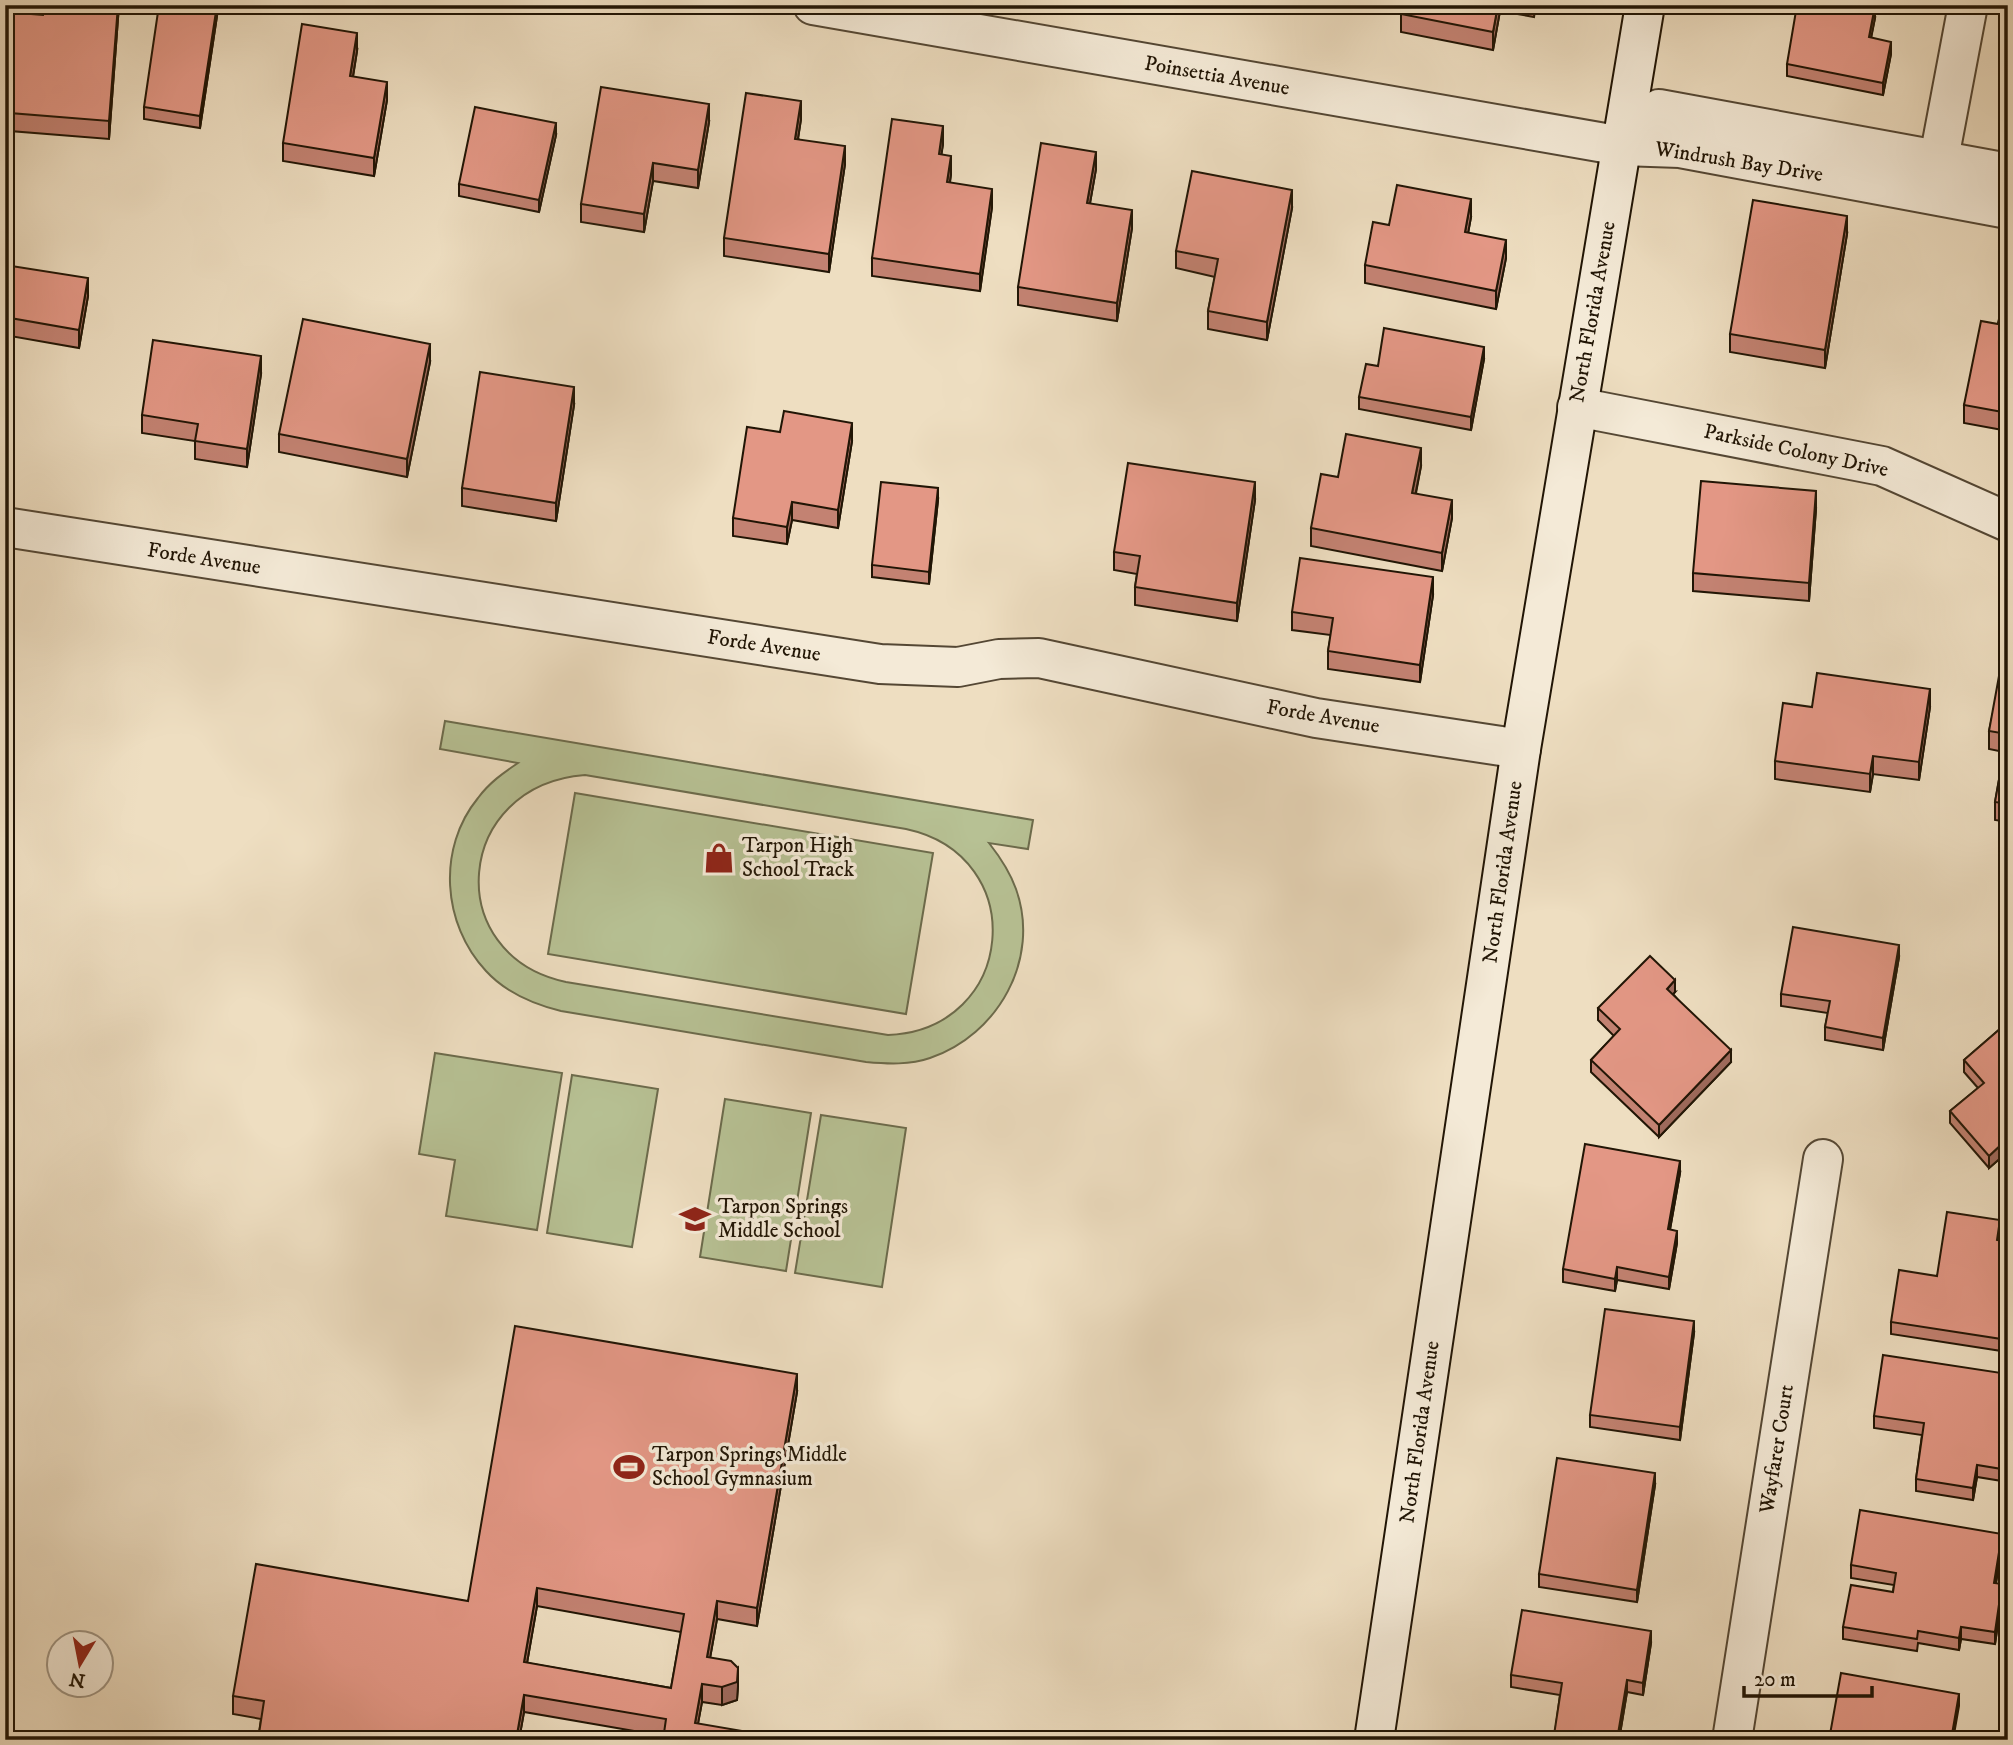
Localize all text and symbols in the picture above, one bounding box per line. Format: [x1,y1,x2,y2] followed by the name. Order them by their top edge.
[1142,50,1292,102] street label: Poinsettia Avenue
[1652,136,1825,188] street label: Windrush Bay Drive
[1564,219,1622,405] street label: North Florida Avenue
[1701,419,1891,483] street label: Parkside Colony Drive
[146,537,263,581] street label: Forde Avenue
[706,624,823,668] street label: Forde Avenue
[1264,694,1382,740] street label: Forde Avenue
[1477,779,1529,965] street label: North Florida Avenue
[742,833,855,883] place label: Tarpon High School Track
[702,841,736,875] shop icon: Tarpon High School Track
[718,1194,848,1244] place label: Tarpon Springs Middle School
[678,1202,712,1236] school or university icon: Tarpon Springs Middle School
[1394,1339,1446,1525] street label: North Florida Avenue
[1754,1382,1800,1516] street label: Wayfarer Court
[652,1442,847,1492] place label: Tarpon Springs Middle School Gymnasium
[612,1450,646,1484] sports icon: Tarpon Springs Middle School Gymnasium
[46,1630,116,1700] north arrow
[1744,1654,1871,1698] scale bar
[67,1667,87,1692] text: N
[1754,1667,1796,1693] text: 20 m

